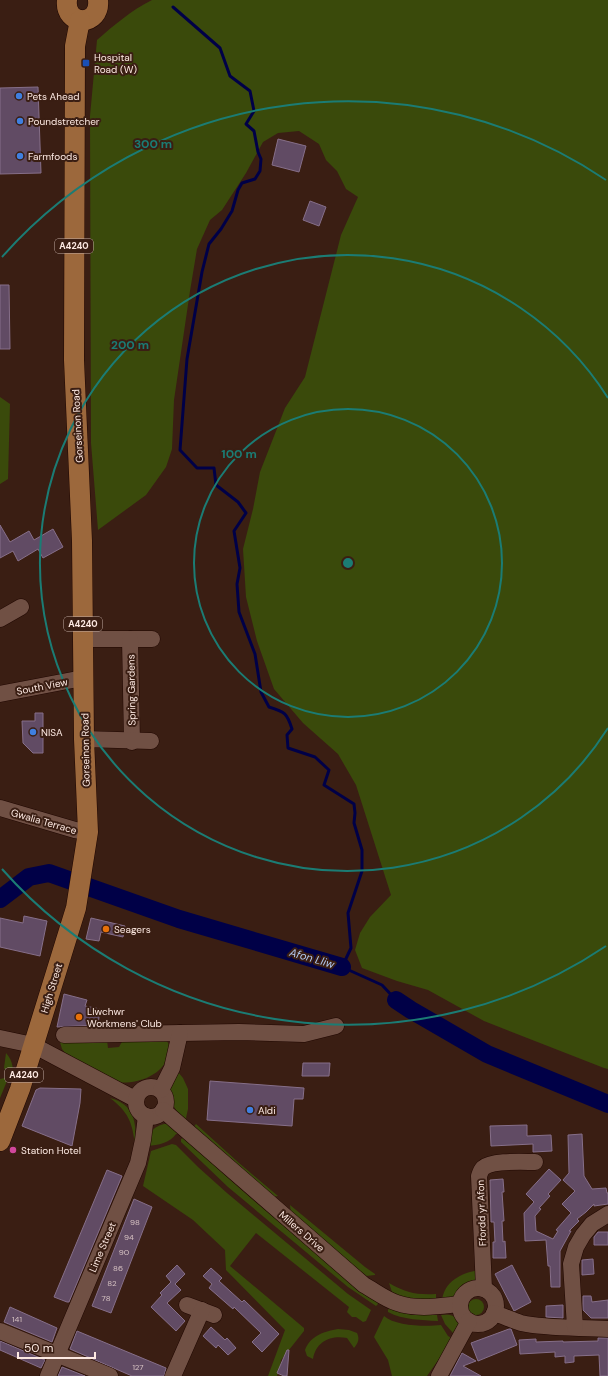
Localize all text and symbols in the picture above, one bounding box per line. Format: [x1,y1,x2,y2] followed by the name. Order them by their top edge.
[94,51,137,76] place label: Hospital Road (W)
[81,58,91,68] marker: Hospital Road (W)
[27,90,79,103] place label: Pets Ahead
[14,91,24,101] marker: Pets Ahead
[28,115,100,128] place label: Poundstretcher
[15,116,25,126] marker: Poundstretcher
[134,136,172,152] text: 300 m
[28,150,77,163] place label: Farmfoods
[15,151,25,161] marker: Farmfoods
[55,239,93,253] road number: A4240
[111,337,149,353] text: 200 m
[69,389,86,463] street label: Gorseinon Road
[221,446,257,462] text: 100 m
[341,556,355,570] centre of rings
[64,617,102,631] road number: A4240
[124,654,139,726] street label: Spring Gardens
[15,675,69,698] street label: South View
[78,713,93,787] street label: Gorseinon Road
[41,726,63,739] place label: NISA
[28,727,38,737] marker: NISA
[9,806,79,837] street label: Gwalia Terrace
[114,923,151,936] place label: Seagers
[101,924,111,934] marker: Seagers
[287,945,337,971] water label: Afon Lliw
[38,962,65,1015] street label: High Street
[87,1005,162,1030] place label: Llwchwr Workmens' Club
[74,1012,84,1022] marker: Llwchwr Workmens' Club
[5,1068,43,1082] road number: A4240
[258,1104,276,1117] place label: Aldi
[245,1105,255,1115] marker: Aldi
[21,1144,81,1157] place label: Station Hotel
[8,1145,18,1155] marker: Station Hotel
[474,1179,489,1246] street label: Ffordd yr Afon
[276,1208,327,1255] street label: Millers Drive
[130,1217,140,1227] house number: 98
[86,1220,119,1274] street label: Lime Street
[124,1232,134,1242] house number: 94
[119,1247,130,1257] house number: 90
[113,1263,123,1273] house number: 86
[107,1278,117,1288] house number: 82
[102,1293,111,1303] house number: 78
[12,1314,22,1324] house number: 141
[18,1334,95,1360] scale bar
[24,1340,53,1356] text: 50 m
[132,1362,144,1372] house number: 127

